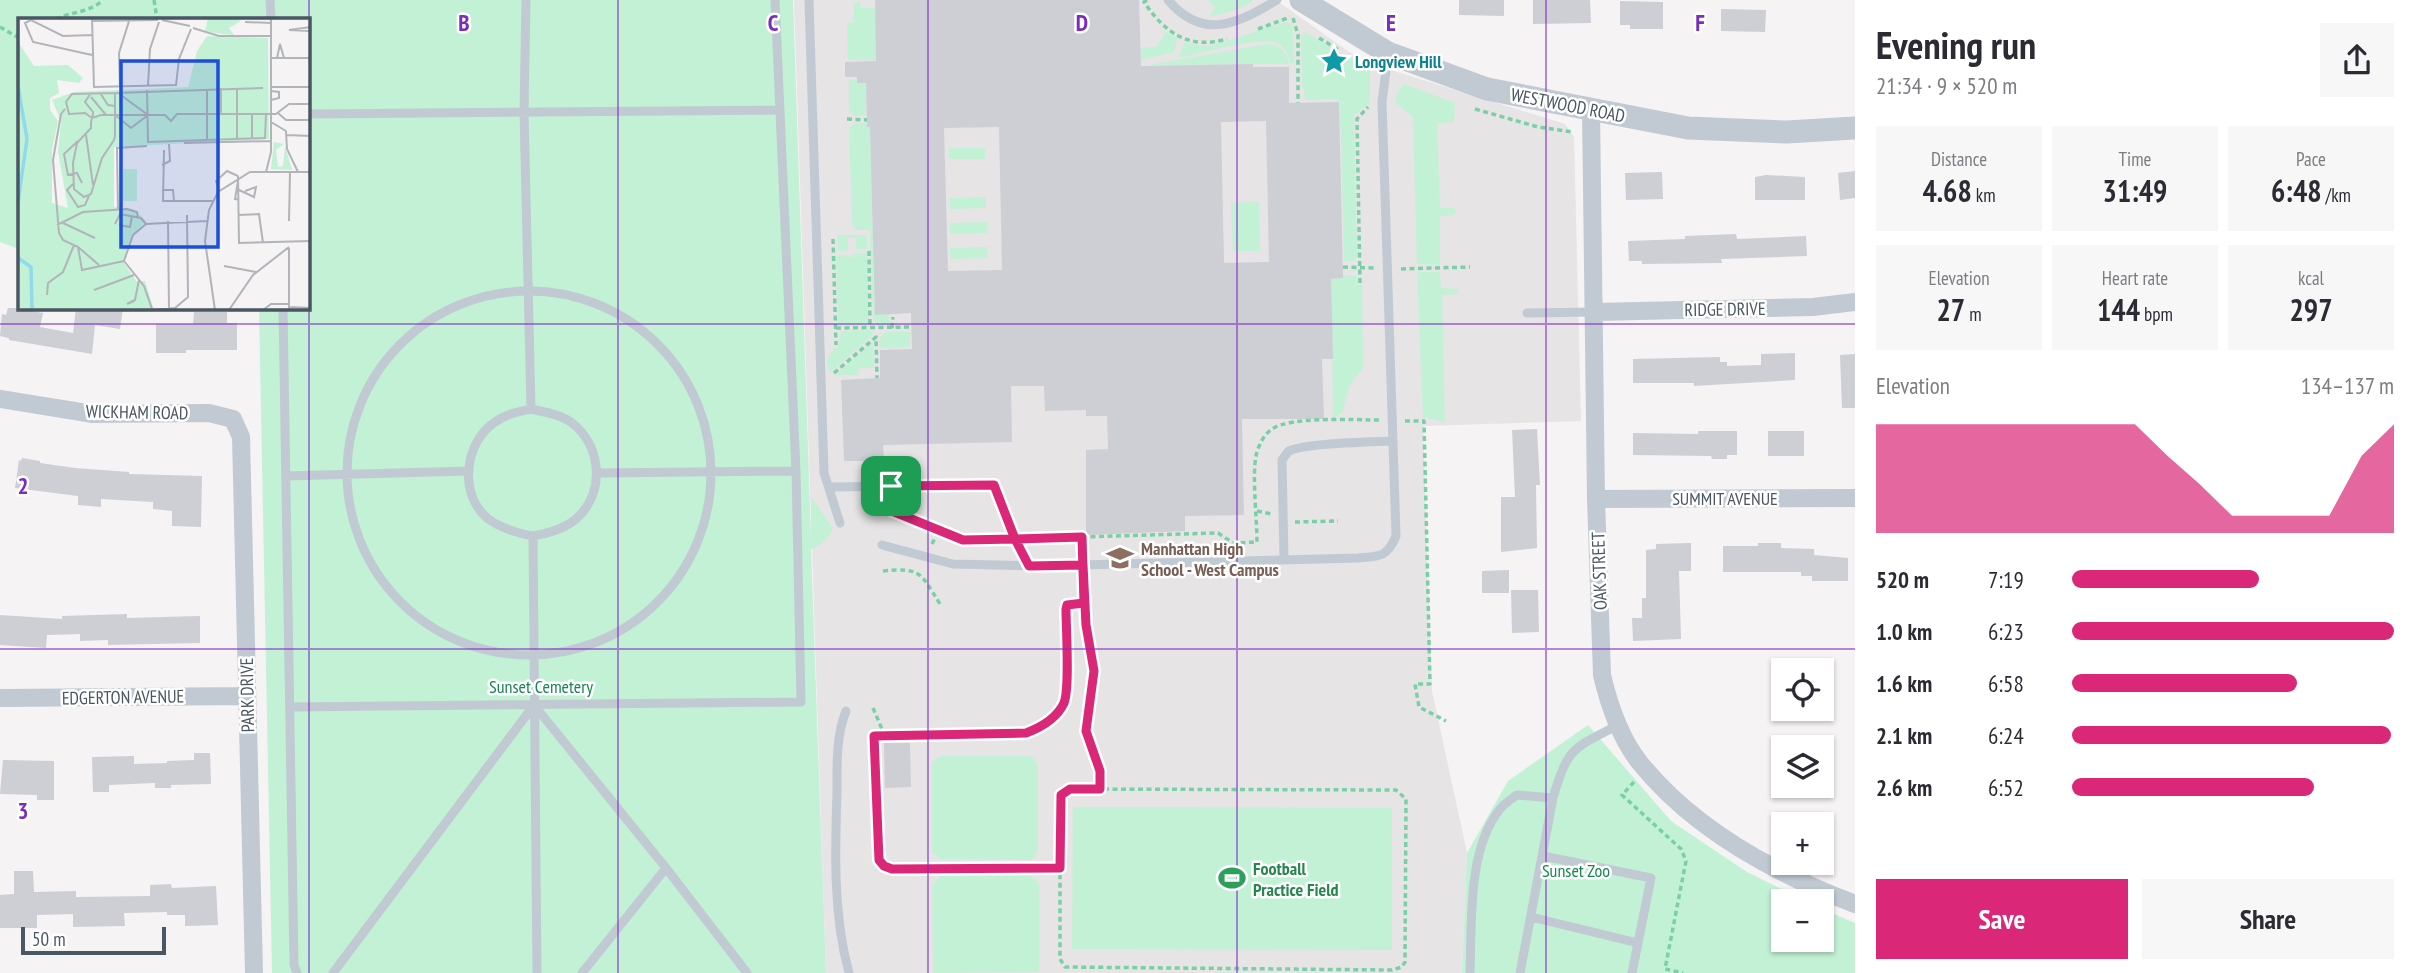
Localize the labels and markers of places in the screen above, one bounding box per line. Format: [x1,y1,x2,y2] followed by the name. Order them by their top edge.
[1319,46,1349,76] place icon: Longview Hill
[1355,50,1442,73] place label: Longview Hill
[861,456,921,516] pin
[1141,537,1279,581] place label: Manhattan High School - West Campus
[1105,543,1135,573] school or university icon: Manhattan High School - West Campus
[1253,857,1339,901] place label: Football Practice Field
[1217,863,1247,893] sports icon: Football Practice Field

